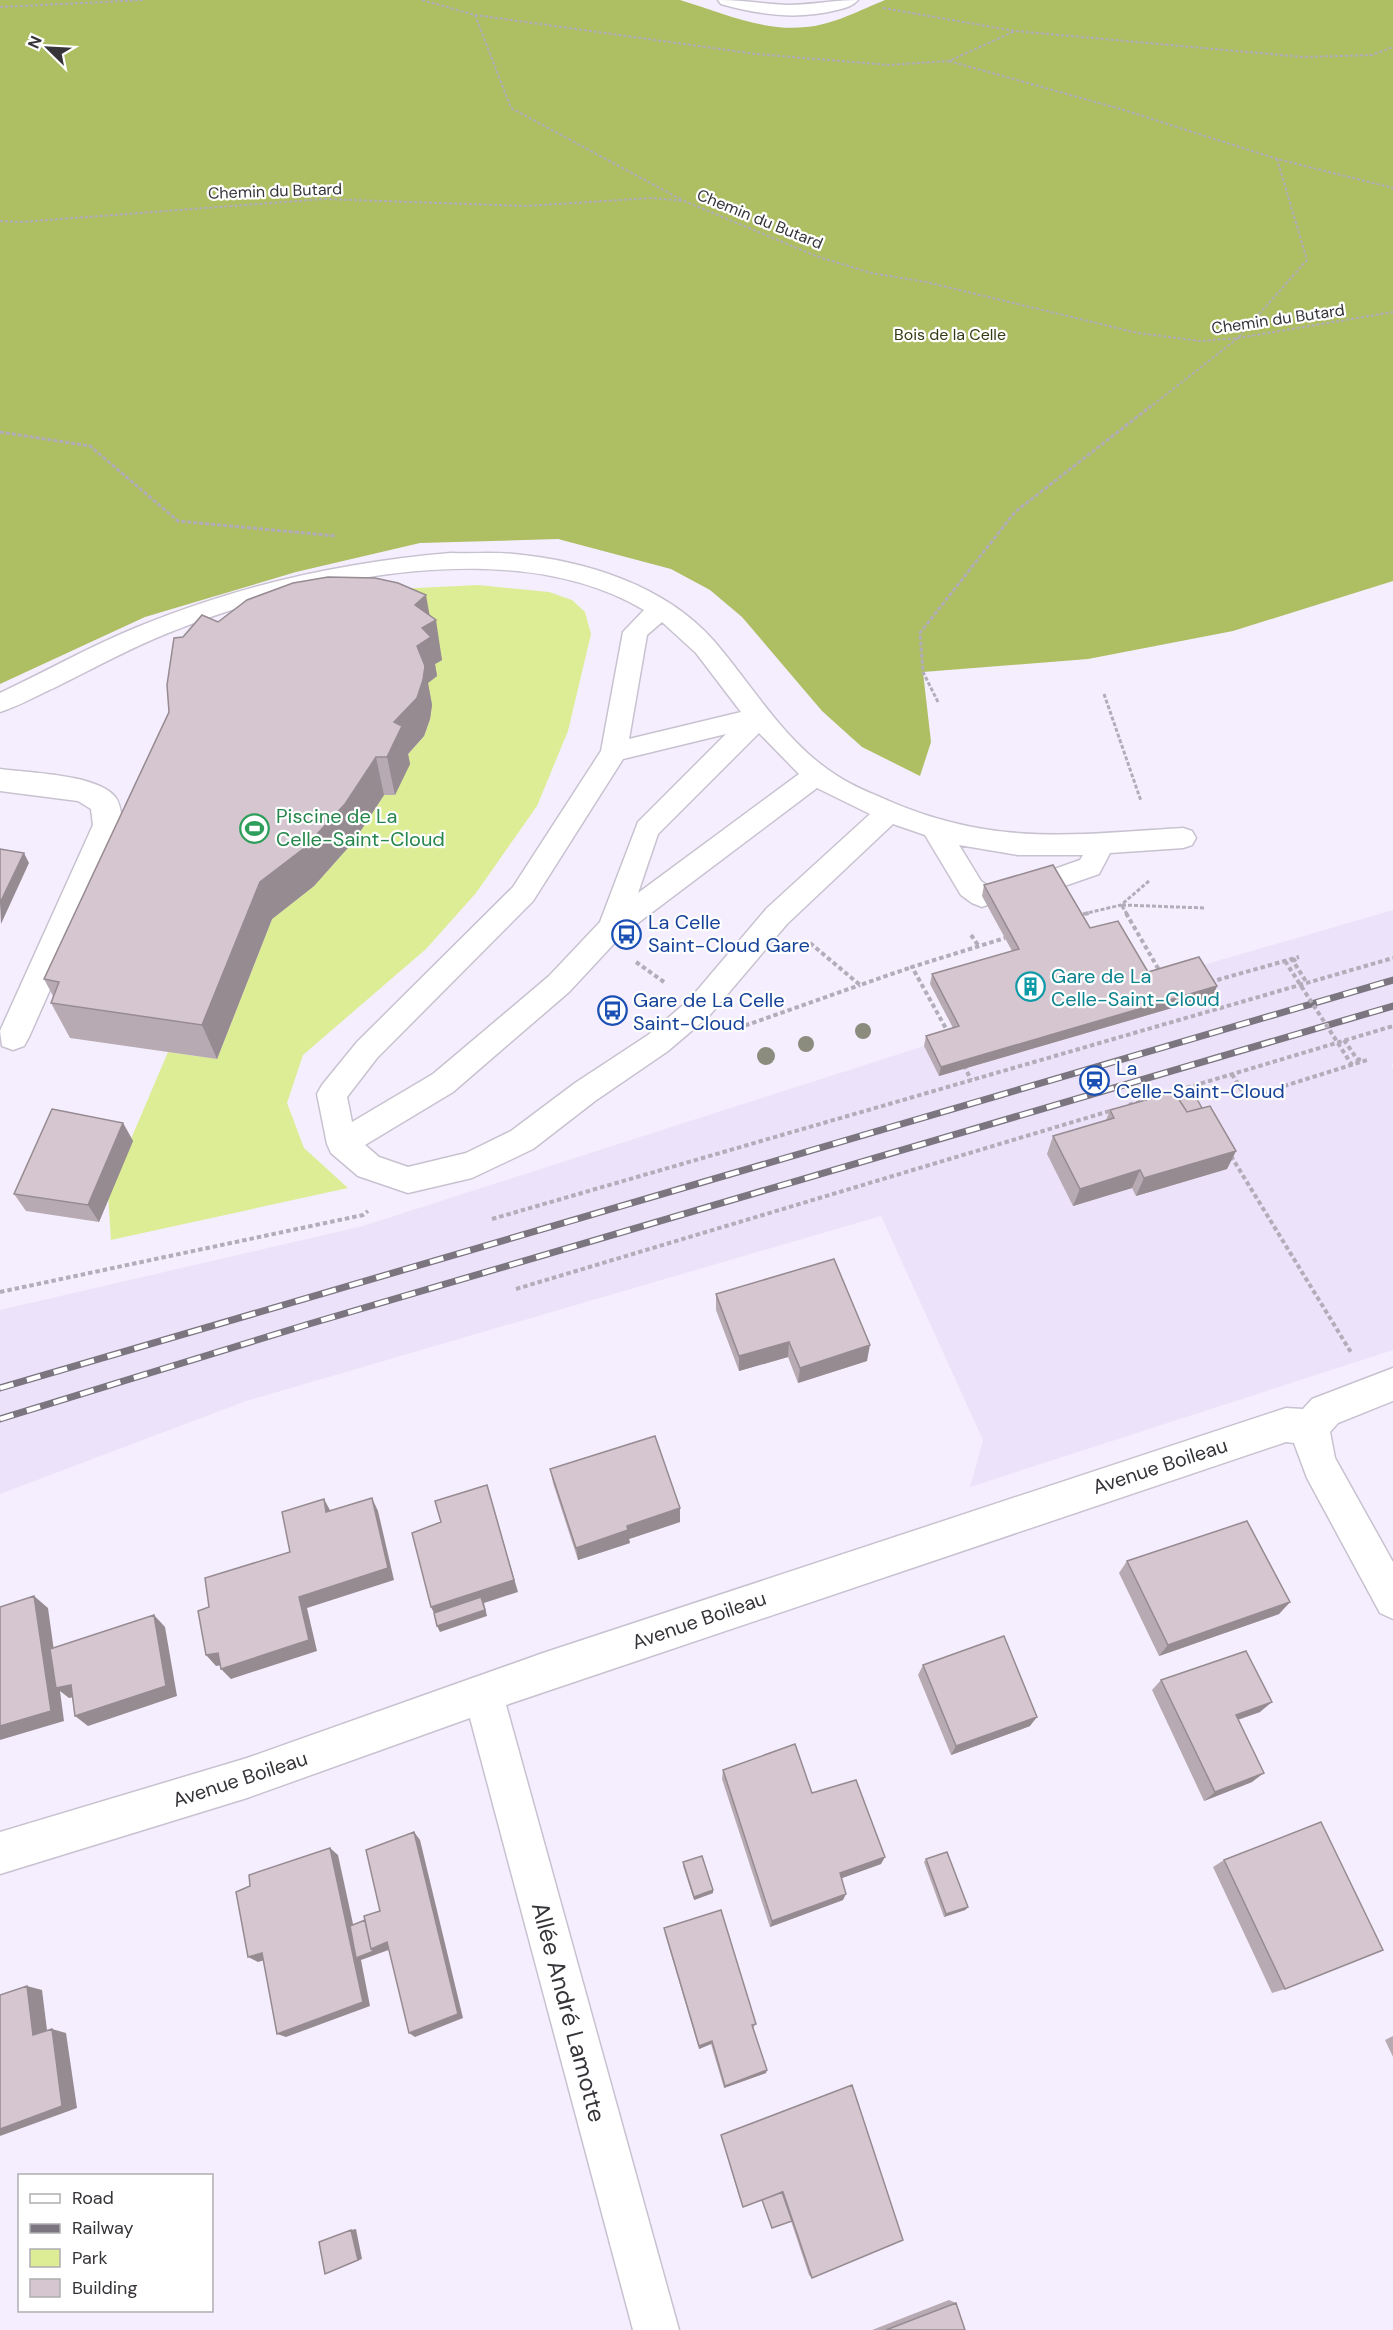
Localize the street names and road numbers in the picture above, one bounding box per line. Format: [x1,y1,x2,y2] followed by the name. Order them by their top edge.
[208,178,342,204] street label: Chemin du Butard
[694,184,826,254] street label: Chemin du Butard
[1210,299,1346,339] street label: Chemin du Butard
[1089,1432,1231,1500] street label: Avenue Boileau
[629,1585,769,1655] street label: Avenue Boileau
[169,1745,311,1813] street label: Avenue Boileau
[525,1899,613,2125] street label: Allée André Lamotte

